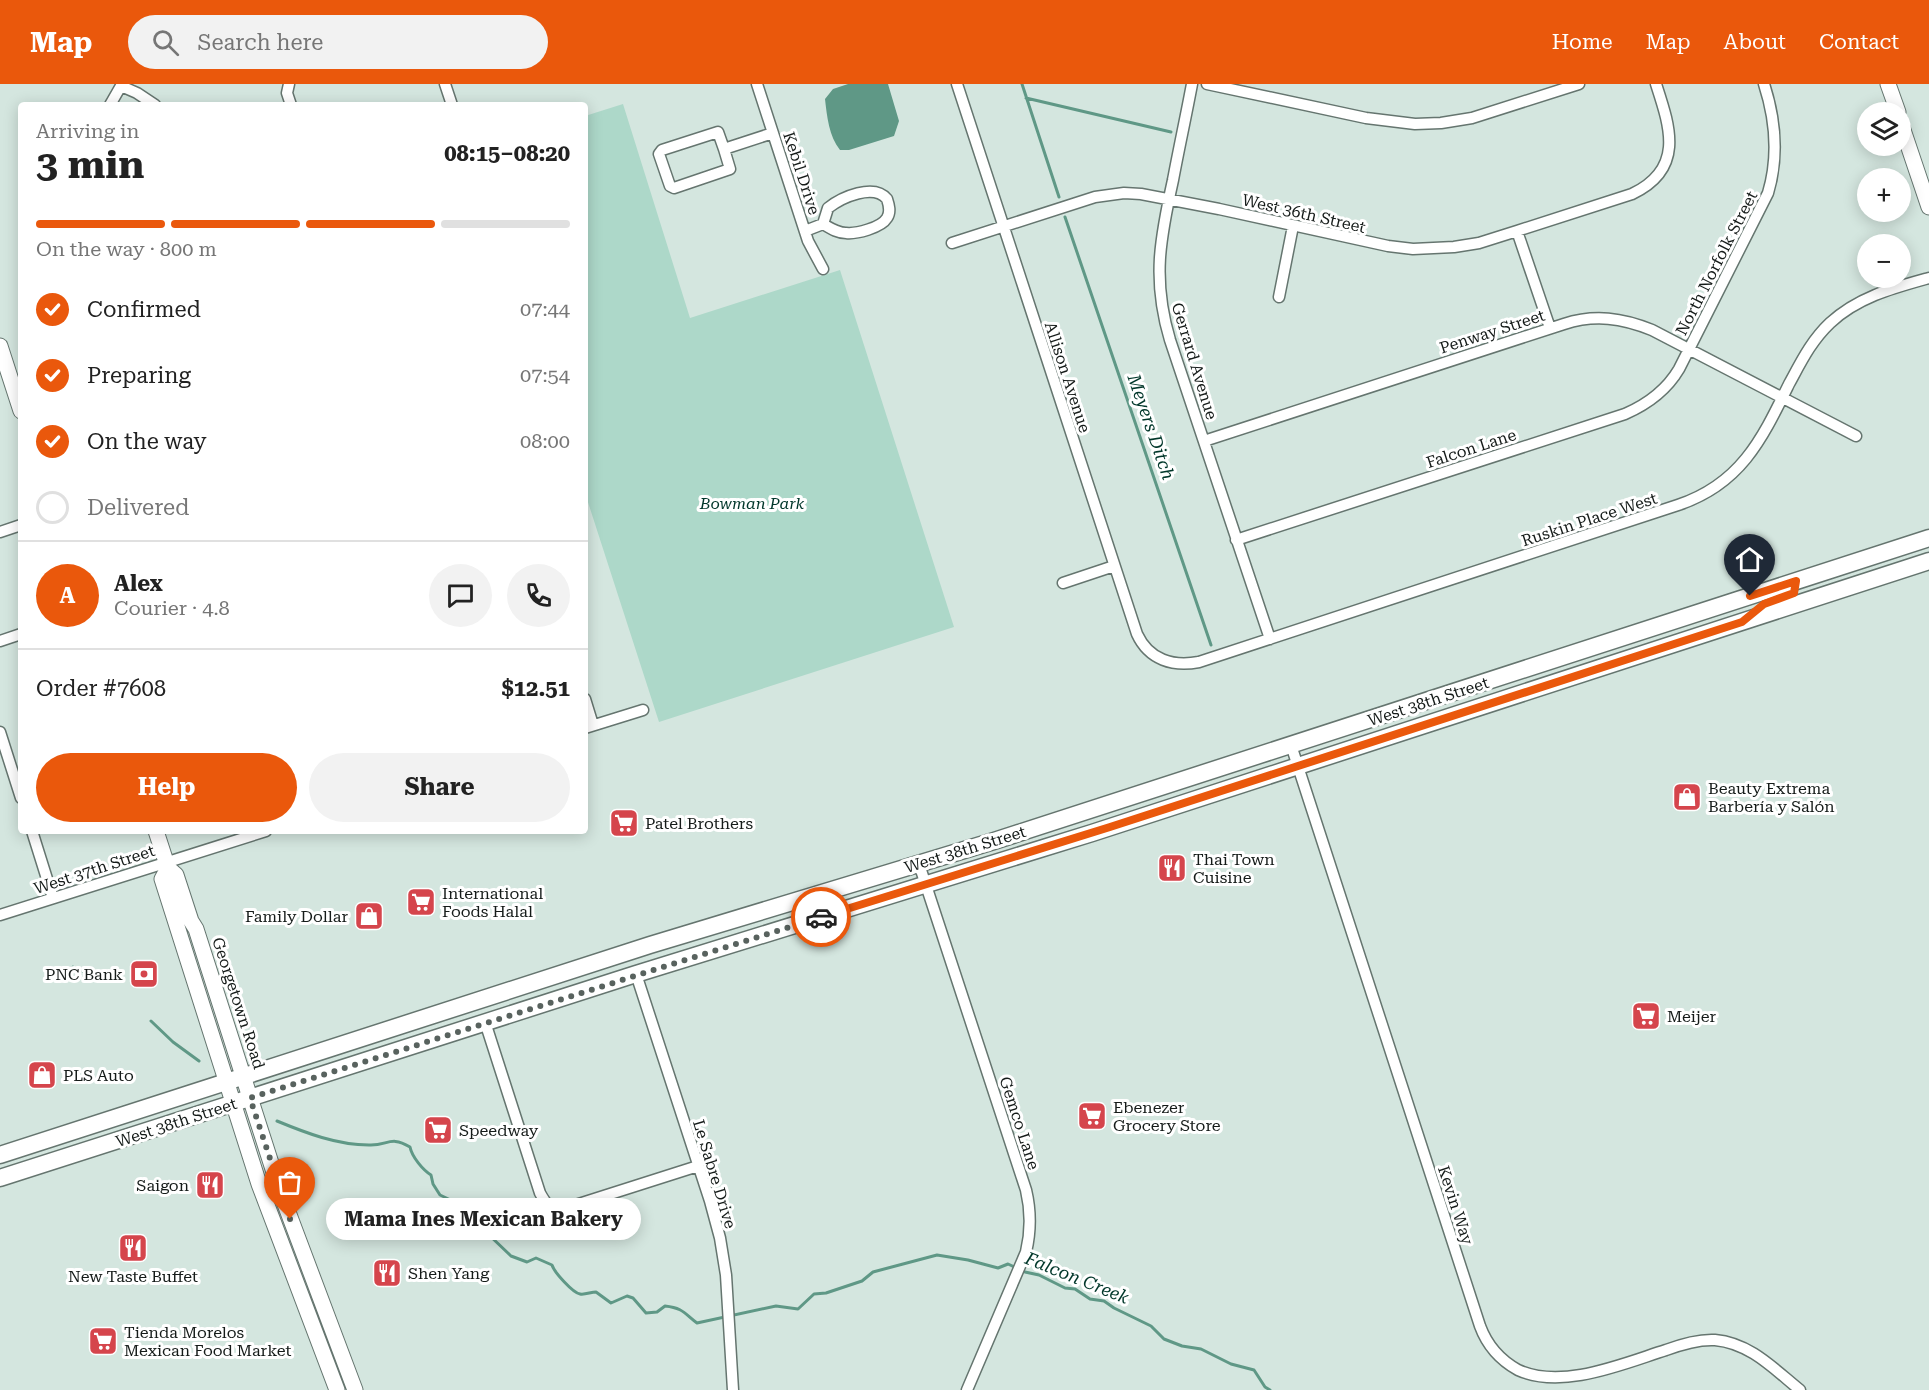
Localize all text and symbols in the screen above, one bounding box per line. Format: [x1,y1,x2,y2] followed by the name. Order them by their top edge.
[128,15,548,69] search box
[30,26,92,59] text: Map
[149,26,182,59] icon: search
[197,30,323,55] text: Search here
[1552,30,1613,54] text: Home
[1646,30,1691,54] text: Map
[1724,30,1786,54] text: About
[1819,30,1899,54] text: Contact
[1857,102,1911,288] map controls
[1857,102,1911,156] button: layers
[36,119,139,143] text: Arriving in
[779,129,824,217] street label: Kebil Drive
[444,141,570,166] text: 08:15–08:20
[36,142,144,188] text: 3 min
[1857,168,1911,222] button: +
[1672,188,1761,339] street label: North Norfolk Street
[1240,190,1367,237] street label: West 36th Street
[1857,234,1911,288] button: −
[36,237,217,261] text: On the way · 800 m
[36,293,69,326] icon: check
[87,297,201,322] text: Confirmed
[520,297,570,321] text: 07:44
[1168,300,1221,422] street label: Gerrard Avenue
[1437,306,1547,357] street label: Penway Street
[1041,319,1094,435] street label: Allison Avenue
[36,359,69,392] icon: check
[87,363,191,388] text: Preparing
[520,363,570,387] text: 07:54
[1123,370,1179,483] water label: Meyers Ditch
[36,425,69,458] icon: check
[1424,425,1519,472] street label: Falcon Lane
[87,429,207,454] text: On the way
[520,429,570,453] text: 08:00
[1519,489,1659,550] street label: Ruskin Place West
[699,494,805,513] park label: Bowman Park
[87,495,189,520] text: Delivered
[1724,534,1775,596] pin
[1733,543,1766,576] icon: home
[429,564,492,627] button: chat
[507,564,570,627] button: phone
[114,571,163,596] text: Alex
[60,583,75,608] text: A
[114,596,230,620] text: Courier · 4.8
[1365,673,1491,730] street label: West 38th Street
[36,676,166,701] text: Order #7608
[501,676,570,701] text: $12.51
[36,753,297,822] button: Help
[309,753,570,822] button: Share
[1708,779,1835,816] place label: Beauty Extrema Barbería y Salón
[1671,781,1703,813] shop icon: Beauty Extrema Barbería y Salón
[608,807,640,839] supermarket icon: Patel Brothers
[645,814,753,833] place label: Patel Brothers
[902,822,1028,877] street label: West 38th Street
[31,841,157,898] street label: West 37th Street
[1193,850,1275,887] place label: Thai Town Cuisine
[1156,852,1188,884] restaurant icon: Thai Town Cuisine
[442,884,543,921] place label: International Foods Halal
[405,886,437,918] supermarket icon: International Foods Halal
[791,887,851,947] courier
[353,900,385,932] shop icon: Family Dollar
[805,901,838,934] icon: car
[245,907,348,926] place label: Family Dollar
[208,935,269,1071] street label: Georgetown Road
[128,958,160,990] bank icon: PNC Bank
[45,965,123,984] place label: PNC Bank
[1630,1000,1662,1032] supermarket icon: Meijer
[1667,1007,1717,1026] place label: Meijer
[26,1059,58,1091] shop icon: PLS Auto
[63,1066,134,1085] place label: PLS Auto
[996,1074,1044,1172] street label: Gemco Lane
[113,1094,239,1151] street label: West 38th Street
[1113,1098,1221,1135] place label: Ebenezer Grocery Store
[1076,1100,1108,1132] supermarket icon: Ebenezer Grocery Store
[422,1114,454,1146] supermarket icon: Speedway
[689,1117,740,1231] street label: Le Sabre Drive
[459,1121,539,1140] place label: Speedway
[264,1157,315,1219] pin
[1434,1163,1477,1248] street label: Kevin Way
[273,1166,306,1199] icon: bag
[194,1169,226,1201] restaurant icon: Saigon
[136,1176,189,1195] place label: Saigon
[326,1198,641,1240] callout: Mama Ines Mexican Bakery
[344,1207,623,1231] text: Mama Ines Mexican Bakery
[117,1232,149,1264] restaurant icon: New Taste Buffet
[1021,1247,1132,1308] water label: Falcon Creek
[371,1257,403,1289] restaurant icon: Shen Yang
[408,1264,490,1283] place label: Shen Yang
[68,1267,198,1286] place label: New Taste Buffet
[124,1323,292,1360] place label: Tienda Morelos Mexican Food Market
[87,1325,119,1357] supermarket icon: Tienda Morelos Mexican Food Market

